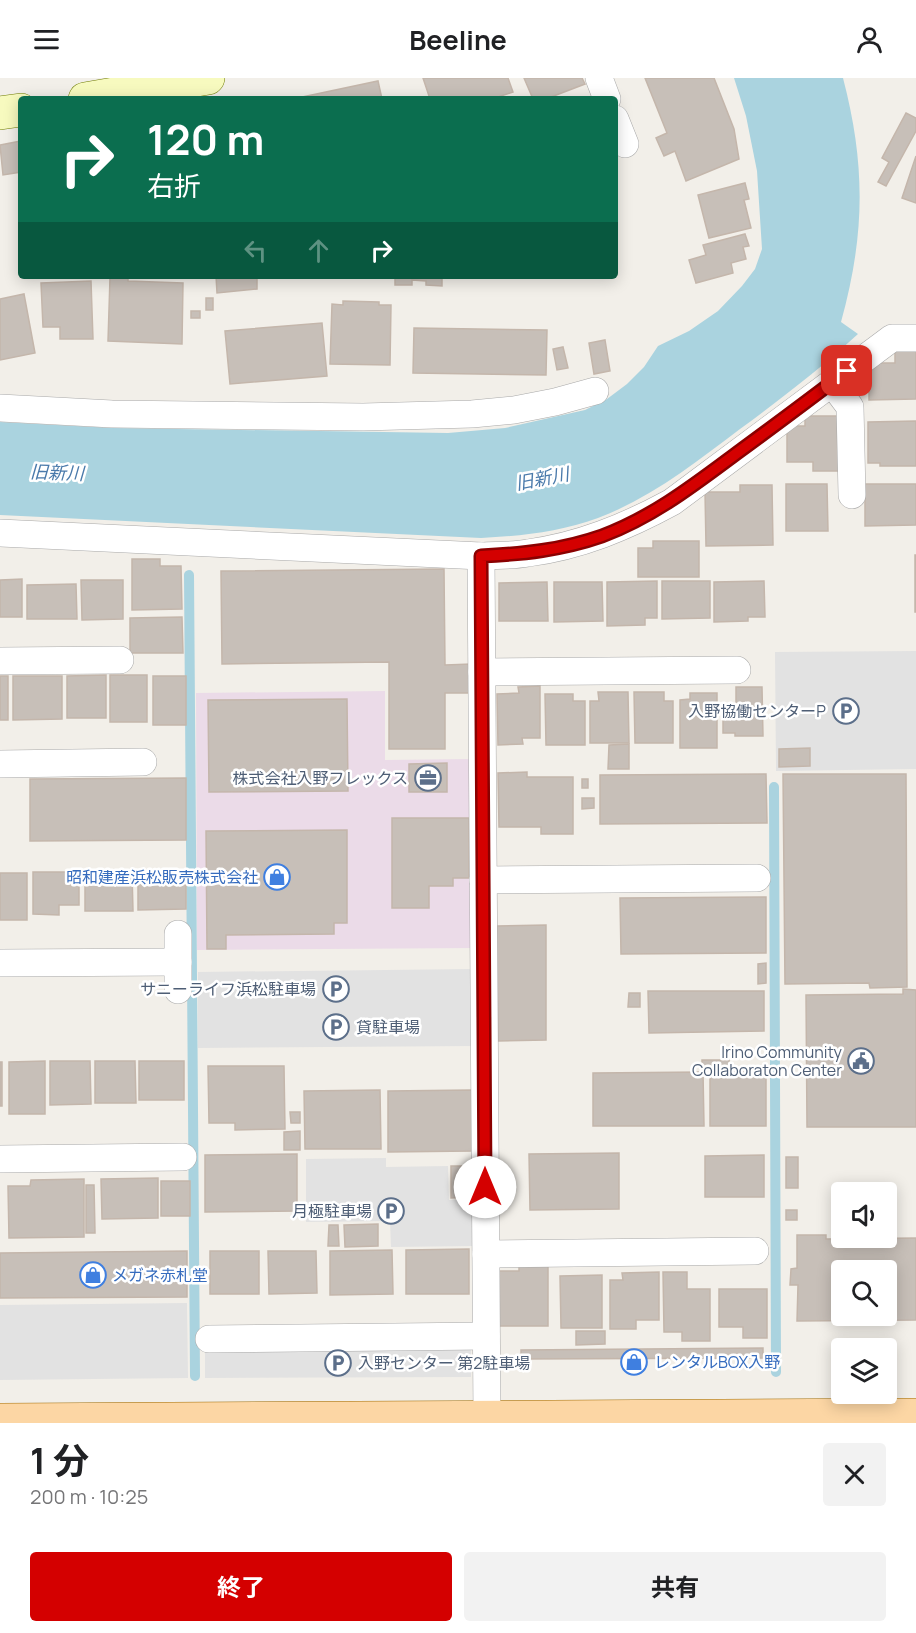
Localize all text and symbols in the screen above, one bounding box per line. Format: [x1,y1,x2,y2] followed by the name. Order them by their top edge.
[409,21,507,58] text: Beeline
[30,23,63,56] icon: menu
[853,23,886,56] icon: person
[147,110,264,168] text: 120 m
[48,120,126,198] icon: right
[147,167,201,204] text: 右折
[239,234,272,267] icon: left
[302,234,335,267] icon: ahead
[365,234,398,267] icon: right
[821,345,872,396] pin
[830,354,863,387] icon: arrive
[30,459,86,485] water label: 旧新川
[513,461,573,495] water label: 旧新川
[831,696,861,726] parking icon: 入野協働センターP
[688,700,826,722] place label: 入野協働センターP
[413,763,443,793] office icon: 株式会社入野フレックス
[232,767,408,789] place label: 株式会社入野フレックス
[262,862,292,892] shop icon: 昭和建産浜松販売株式会社
[66,866,258,888] place label: 昭和建産浜松販売株式会社
[321,974,351,1004] parking icon: サニーライフ浜松駐車場
[140,978,316,1000] place label: サニーライフ浜松駐車場
[321,1012,351,1042] parking icon: 貸駐車場
[356,1016,420,1038] place label: 貸駐車場
[692,1041,843,1081] place label: Irino Community Collaboraton Center
[846,1046,876,1076] public building icon: Irino Community Collaboraton Center
[453,1155,517,1219] position arrow
[831,1182,897,1404] map controls
[831,1182,897,1248] button: sound
[376,1196,406,1226] parking icon: 月極駐車場
[292,1200,372,1222] place label: 月極駐車場
[78,1260,108,1290] shop icon: メガネ赤札堂
[831,1260,897,1326] button: search
[112,1264,208,1286] place label: メガネ赤札堂
[831,1338,897,1404] button: layers
[619,1347,649,1377] shop icon: レンタルBOX入野
[323,1348,353,1378] parking icon: 入野センター 第2駐車場
[654,1351,780,1373] place label: レンタルBOX入野
[358,1352,530,1374] place label: 入野センター 第2駐車場
[30,1436,89,1485] text: 1 分
[823,1443,886,1506] button: close
[30,1483,148,1510] text: 200 m · 10:25
[30,1552,452,1621] button: 終了
[464,1552,886,1621] button: 共有

